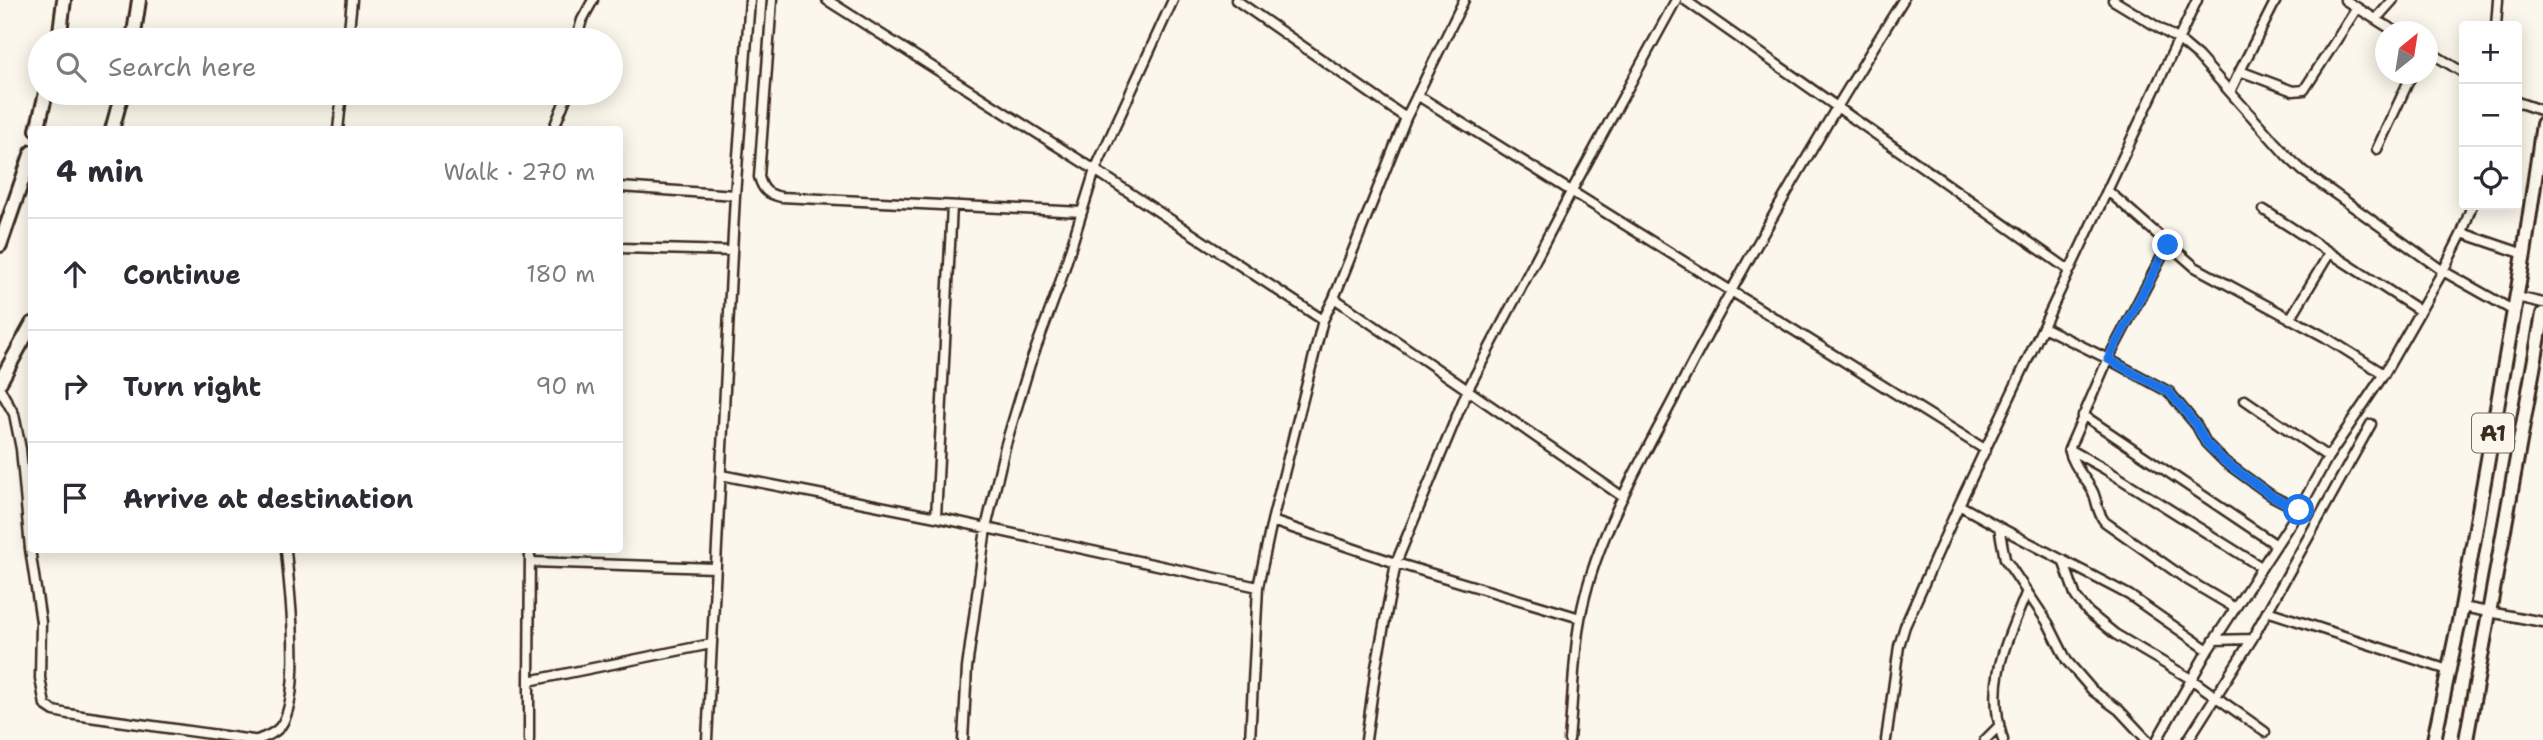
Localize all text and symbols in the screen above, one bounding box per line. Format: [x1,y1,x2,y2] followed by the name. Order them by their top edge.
[2375,21,2438,84] north arrow
[2459,21,2522,210] map controls
[2459,21,2522,84] button: +
[28,28,623,105] search box
[52,48,90,86] icon: search
[108,49,257,84] text: Search here
[2459,84,2522,147] button: −
[2459,147,2522,210] button: locate
[56,151,143,192] text: 4 min
[443,157,595,187] text: Walk · 270 m
[2152,229,2183,260] route end
[56,255,94,293] icon: ahead
[123,257,241,292] text: Continue
[526,259,595,289] text: 180 m
[56,367,94,405] icon: right
[123,369,261,404] text: Turn right
[535,371,595,401] text: 90 m
[2472,414,2514,452] road number: A1
[56,479,94,517] icon: arrive
[123,481,413,516] text: Arrive at destination
[2283,494,2314,525] route start

